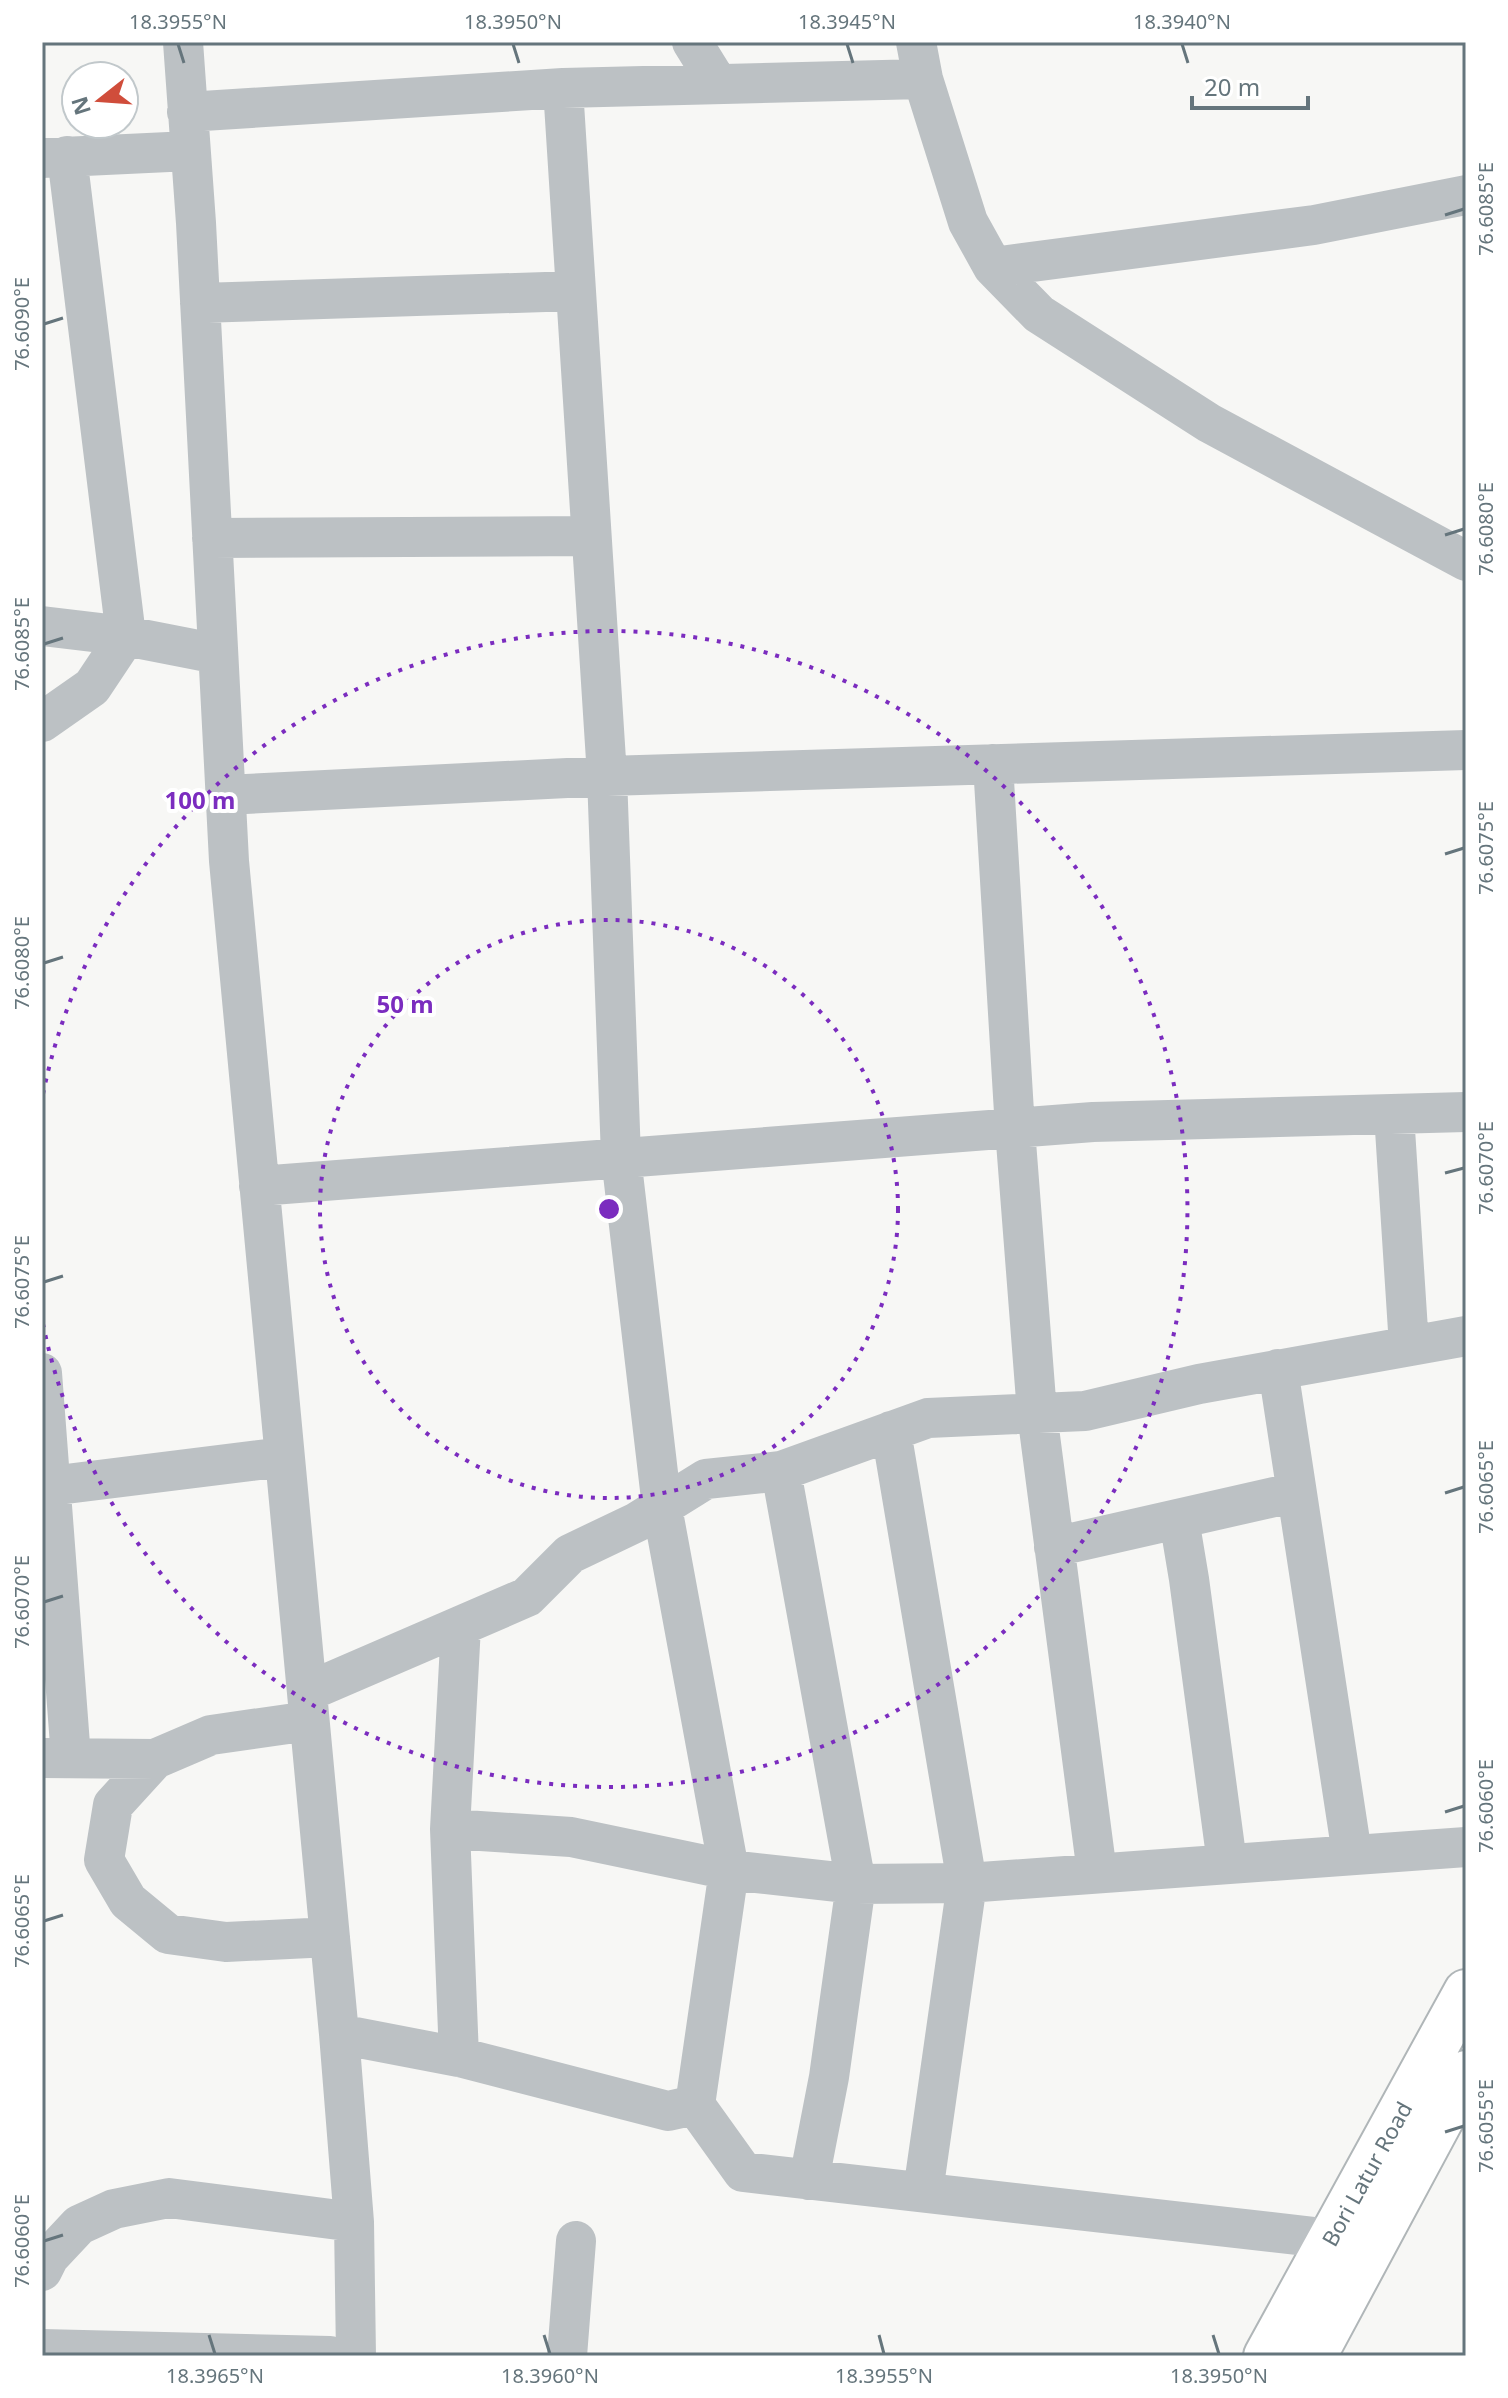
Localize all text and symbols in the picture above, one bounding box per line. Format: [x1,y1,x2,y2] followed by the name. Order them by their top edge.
[129,8,227,35] text: 18.3955°N
[464,8,562,35] text: 18.3950°N
[798,8,896,35] text: 18.3945°N
[1133,8,1231,35] text: 18.3940°N
[60,60,140,140] north arrow
[1192,60,1308,110] scale bar
[1204,70,1260,103] text: 20 m
[63,93,97,119] text: N
[1472,162,1499,256] text: 76.6085°E
[8,277,35,371] text: 76.6090°E
[1472,482,1499,576] text: 76.6080°E
[8,597,35,691] text: 76.6085°E
[165,783,235,816] text: 100 m
[1472,801,1499,895] text: 76.6075°E
[8,916,35,1010] text: 76.6080°E
[376,987,434,1020] text: 50 m
[1472,1121,1499,1215] text: 76.6070°E
[595,1195,623,1223] centre of rings
[8,1235,35,1329] text: 76.6075°E
[1472,1440,1499,1534] text: 76.6065°E
[8,1555,35,1649] text: 76.6070°E
[1472,1759,1499,1853] text: 76.6060°E
[8,1874,35,1968] text: 76.6065°E
[1472,2079,1499,2173] text: 76.6055°E
[1314,2096,1418,2251] street label: Bori Latur Road
[8,2194,35,2288] text: 76.6060°E
[166,2362,264,2389] text: 18.3965°N
[501,2362,599,2389] text: 18.3960°N
[835,2362,933,2389] text: 18.3955°N
[1170,2362,1268,2389] text: 18.3950°N

